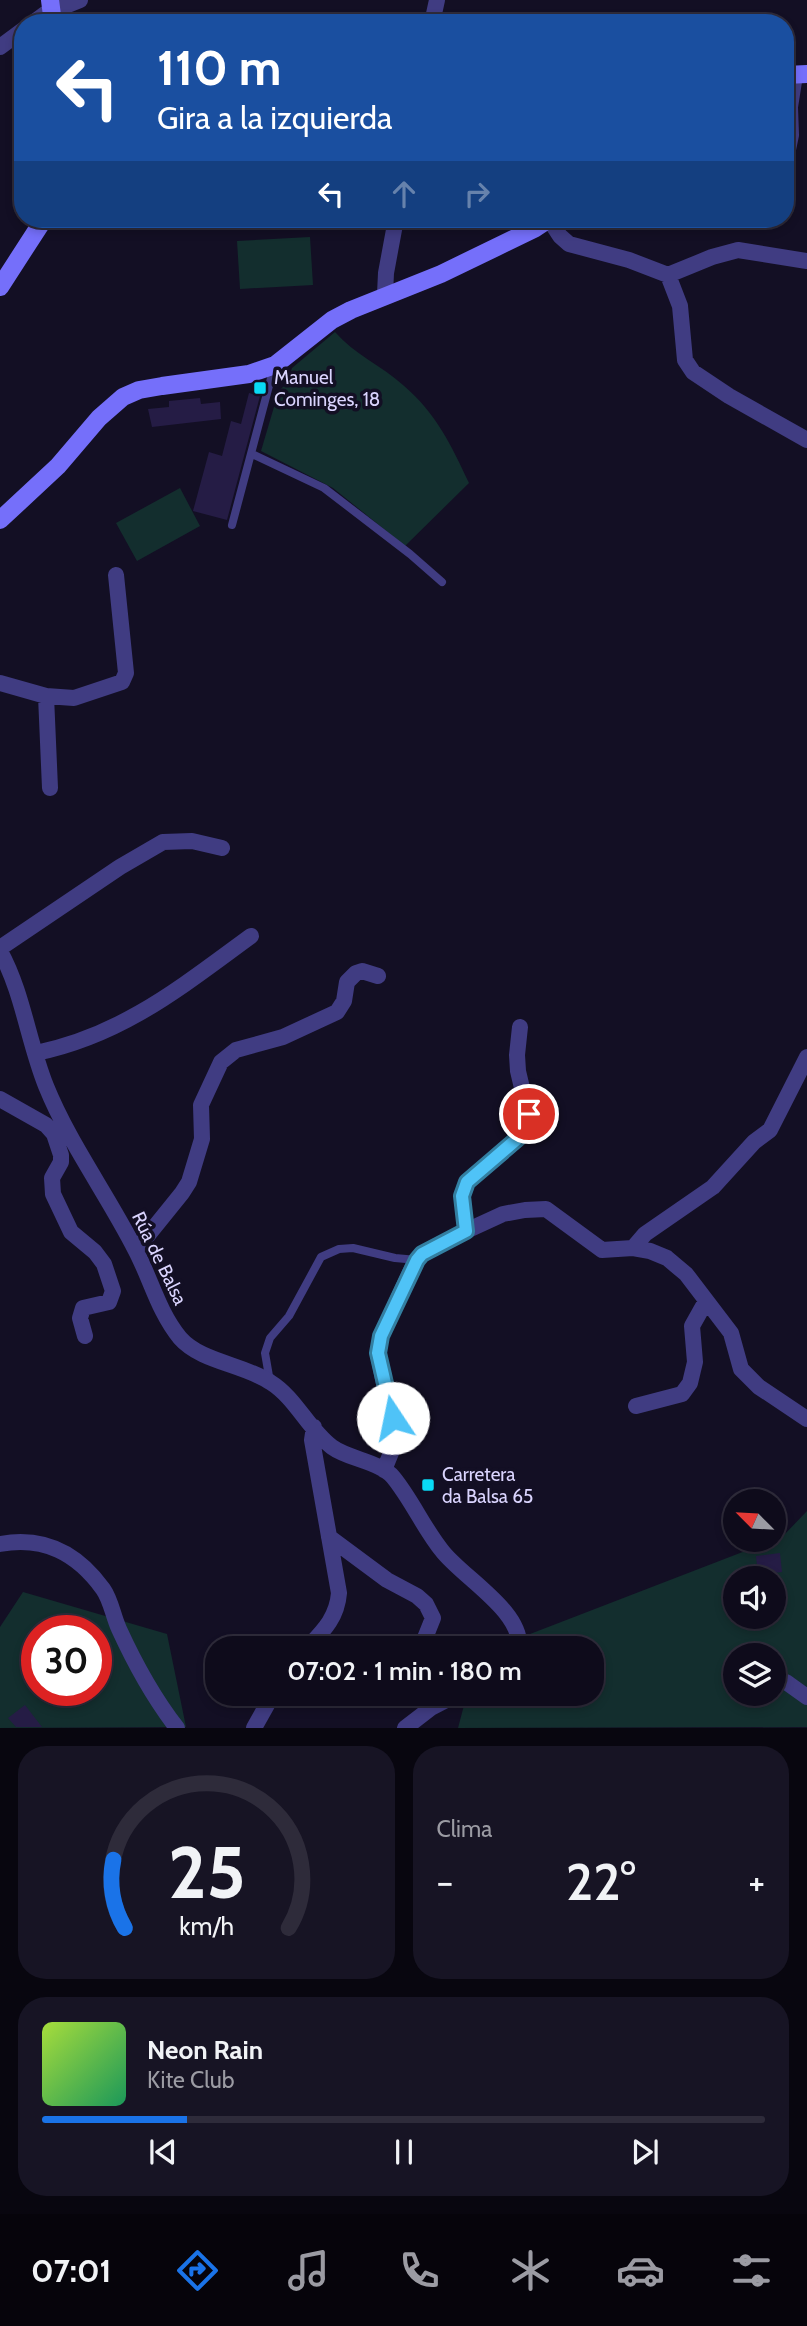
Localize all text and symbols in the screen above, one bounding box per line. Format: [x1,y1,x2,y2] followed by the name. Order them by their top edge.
[157,38,281,97] text: 110 m
[42,42,133,133] icon: left
[157,98,392,137] text: Gira a la izquierda
[312,175,350,213] icon: left
[385,175,423,213] icon: ahead
[458,175,496,213] icon: right
[274,366,380,411] place label: Manuel Cominges, 18
[252,380,268,396] marker: Manuel Cominges, 18
[499,1084,559,1144] pin
[510,1095,548,1133] icon: arrive
[127,1208,192,1309] street label: Rúa de Balsa
[356,1381,430,1455] position arrow
[442,1463,533,1508] place label: Carretera da Balsa 65
[420,1477,436,1493] marker: Carretera da Balsa 65
[723,1489,786,1552] north arrow
[723,1489,786,1706] map controls
[723,1566,786,1629] button: sound
[21,1615,112,1706] speed limit sign: 30
[723,1643,786,1706] button: layers
[287,1655,522,1687] text: 07:02 · 1 min · 180 m
[437,1815,492,1843] text: Clima
[167,1829,245,1917] text: 25
[566,1850,636,1913] text: 22°
[437,1858,453,1905] text: −
[748,1858,765,1905] text: +
[179,1911,234,1941] text: km/h
[147,2034,263,2066] text: Neon Rain
[147,2066,234,2094] text: Kite Club
[144,2133,182,2171] icon: previous
[385,2133,423,2171] icon: pause
[626,2133,664,2171] icon: next
[173,2246,222,2295] icon: directions
[284,2246,333,2295] icon: music
[395,2246,444,2295] icon: phone
[506,2246,555,2295] icon: climate
[616,2246,665,2295] icon: car
[727,2246,776,2295] icon: filters
[31,2251,111,2290] text: 07:01

